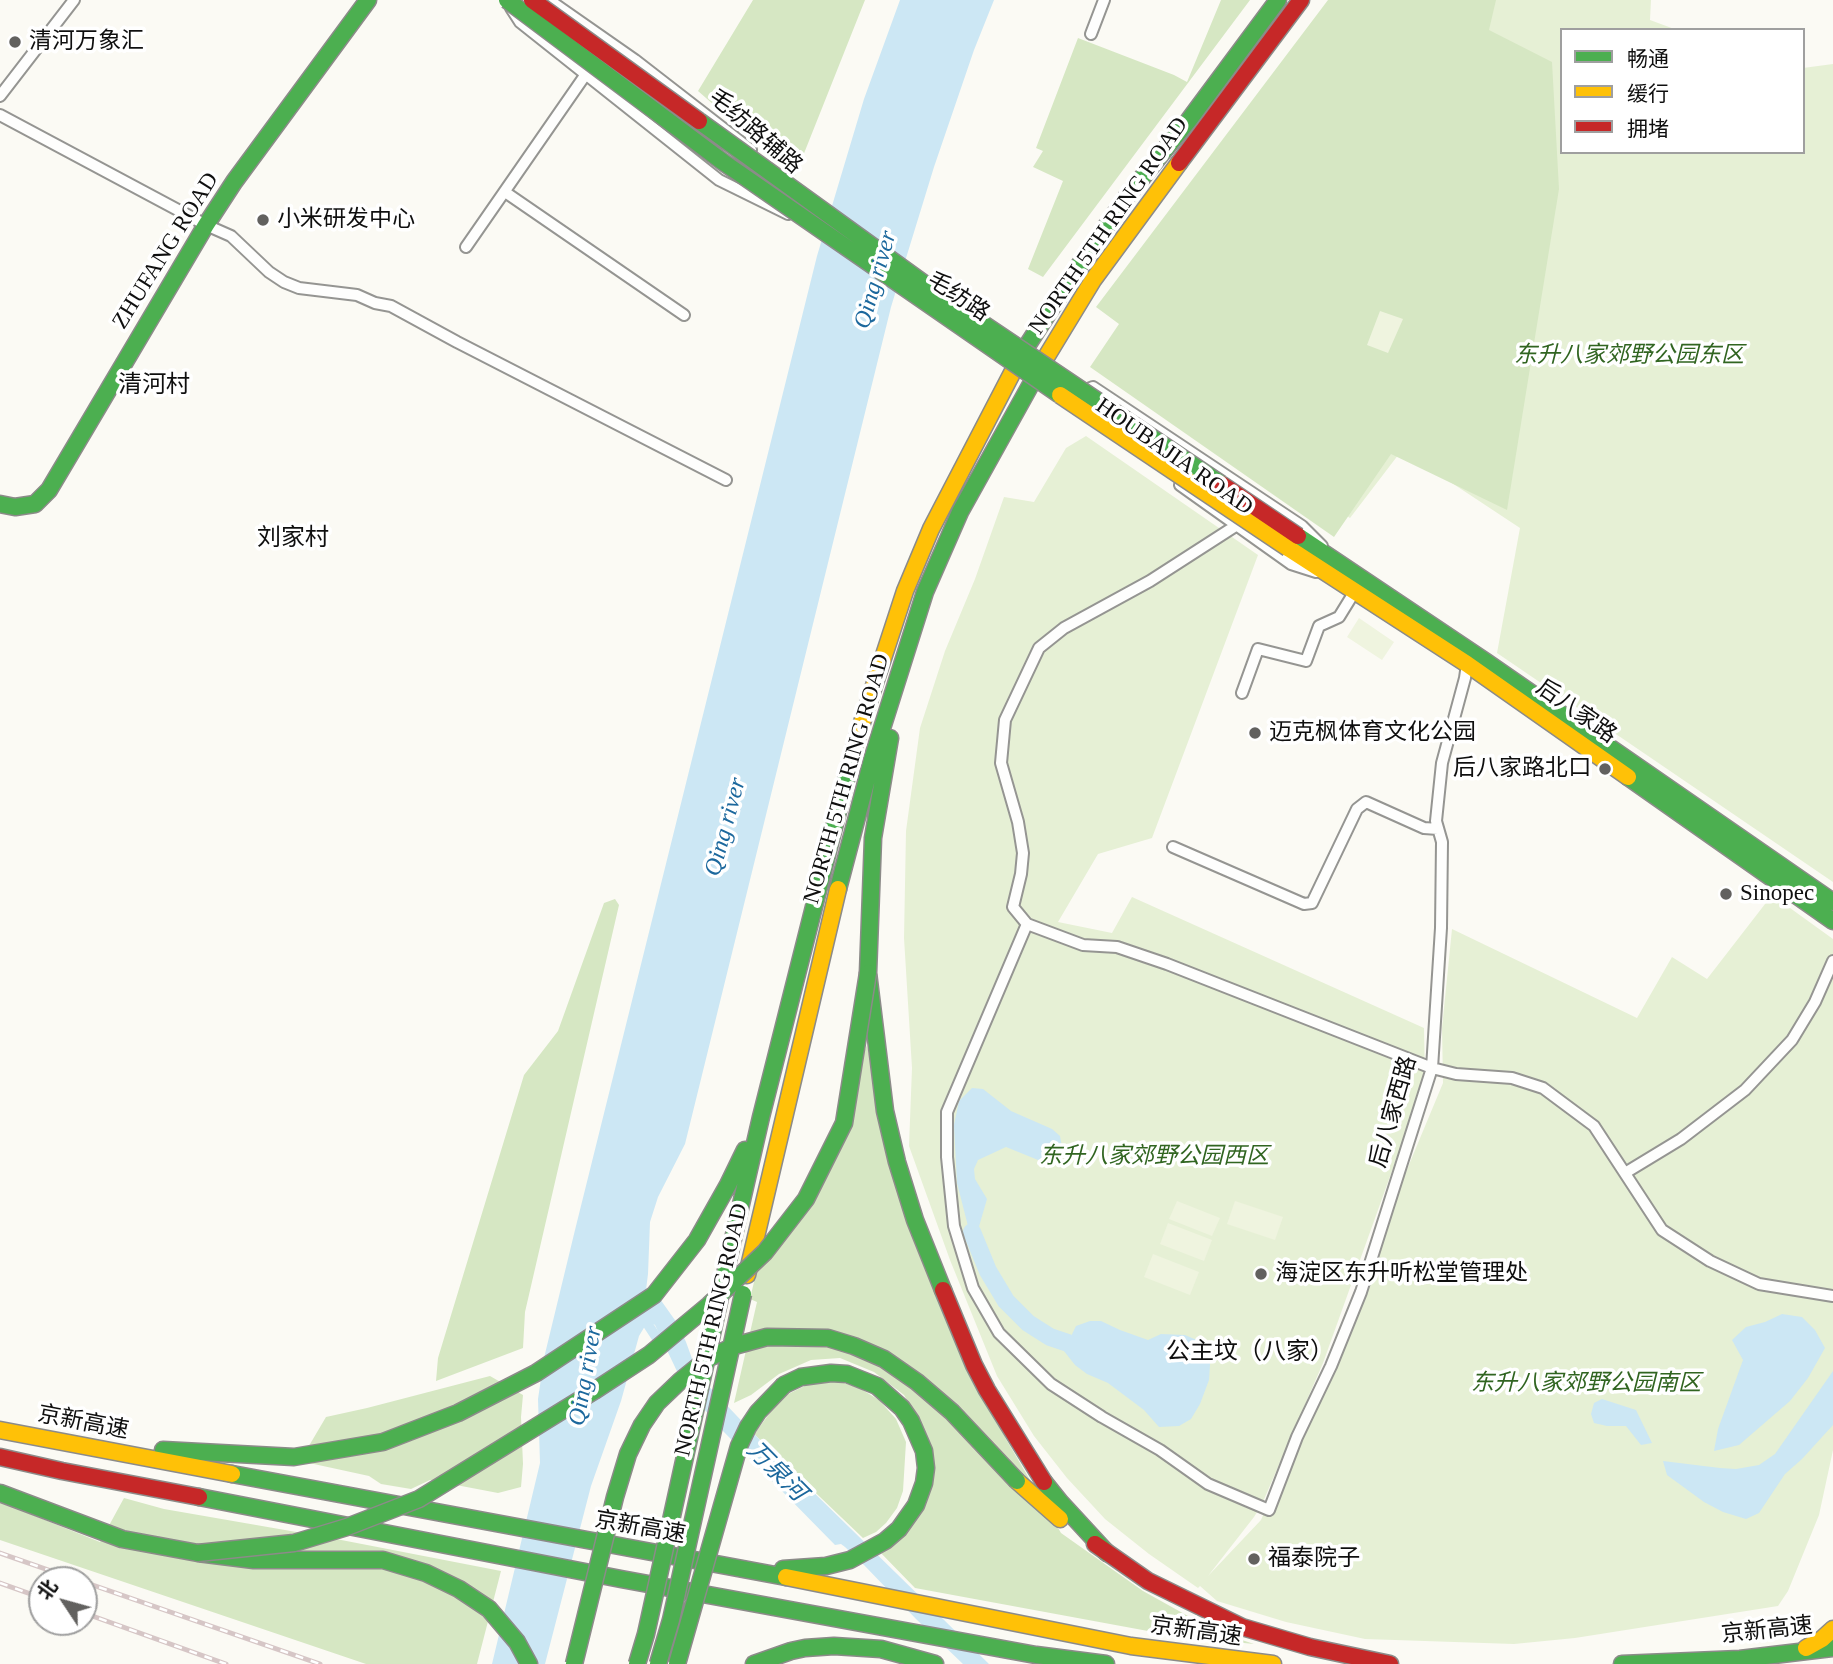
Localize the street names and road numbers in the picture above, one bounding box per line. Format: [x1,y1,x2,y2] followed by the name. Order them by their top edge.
[703,84,807,180] street label: 毛纺路辅路
[1024,112,1194,340] street label: NORTH 5TH RING ROAD
[107,168,225,334] street label: ZHUFANG ROAD
[922,266,994,328] street label: 毛纺路
[1090,392,1258,522] street label: HOUBAJIA ROAD
[798,651,896,907] street label: NORTH 5TH RING ROAD
[1530,674,1622,750] street label: 后八家路
[1365,1053,1423,1171] street label: 后八家西路
[669,1201,755,1459] street label: NORTH 5TH RING ROAD
[35,1401,131,1445] street label: 京新高速
[592,1506,688,1550] street label: 京新高速
[1149,1612,1243,1652] street label: 京新高速
[1720,1612,1814,1650] street label: 京新高速

